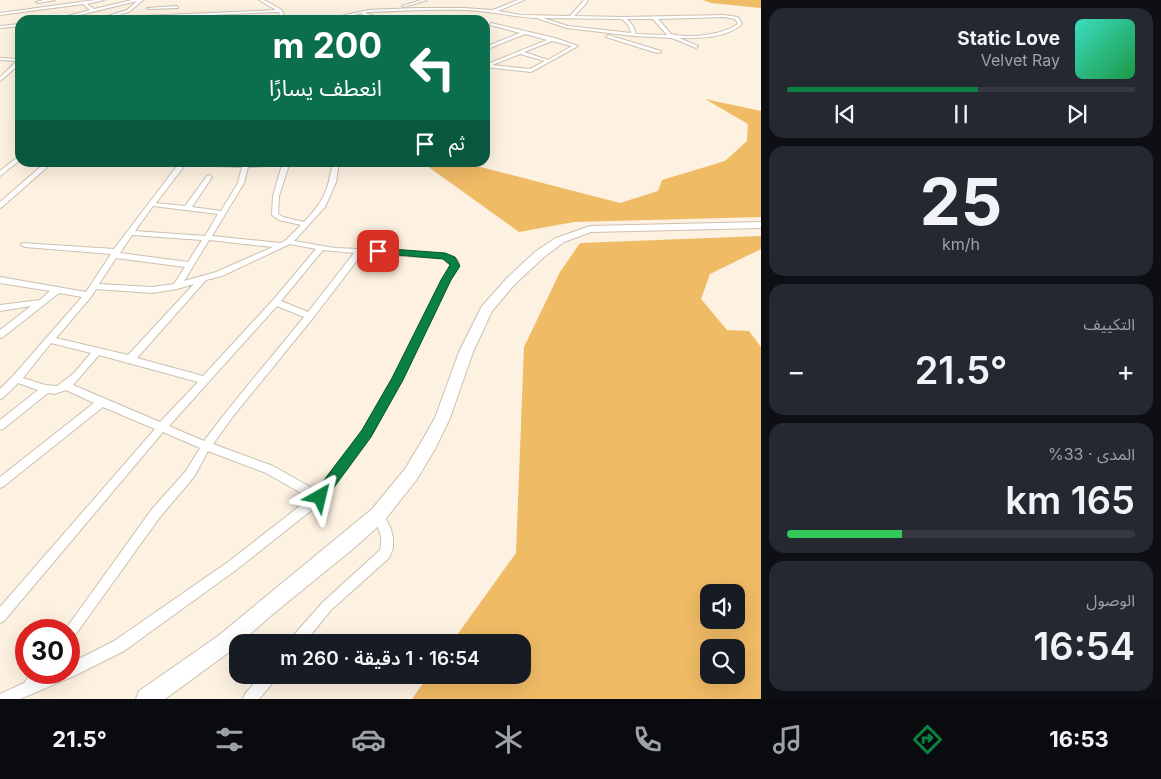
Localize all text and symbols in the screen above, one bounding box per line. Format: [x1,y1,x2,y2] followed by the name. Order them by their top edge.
[273,24,382,66] text: 200 m
[957,27,1060,50] text: Static Love
[400,35,465,100] icon: left
[981,50,1060,70] text: Velvet Ray
[269,75,382,101] text: انعطف يسارًا
[831,100,859,128] icon: previous
[947,100,975,128] icon: pause
[1063,100,1091,128] icon: next
[411,130,439,158] icon: arrive
[449,132,465,155] text: ثم
[920,162,1002,241] text: 25
[357,230,399,272] pin
[942,234,980,254] text: km/h
[364,237,392,265] icon: arrive
[1083,314,1135,334] text: التكييف
[915,347,1007,393] text: 21.5°
[787,354,806,388] text: −
[1116,354,1135,388] text: +
[1048,444,1135,464] text: المدى · 33%
[293,470,345,522] position arrow
[1005,477,1135,523] text: 165 km
[700,584,745,684] map controls
[700,584,745,629] button: sound
[1086,590,1135,610] text: الوصول
[15,619,80,684] speed limit sign: 30
[1033,623,1135,669] text: 16:54
[700,639,745,684] button: search
[280,647,480,670] text: 16:54 · 1 دقيقة · 260 m
[212,722,247,757] icon: filters
[351,722,386,757] icon: car
[491,722,526,757] icon: climate
[630,722,665,757] icon: phone
[770,722,805,757] icon: music
[910,722,945,757] icon: directions
[52,726,107,752] text: 21.5°
[1049,726,1109,752] text: 16:53

